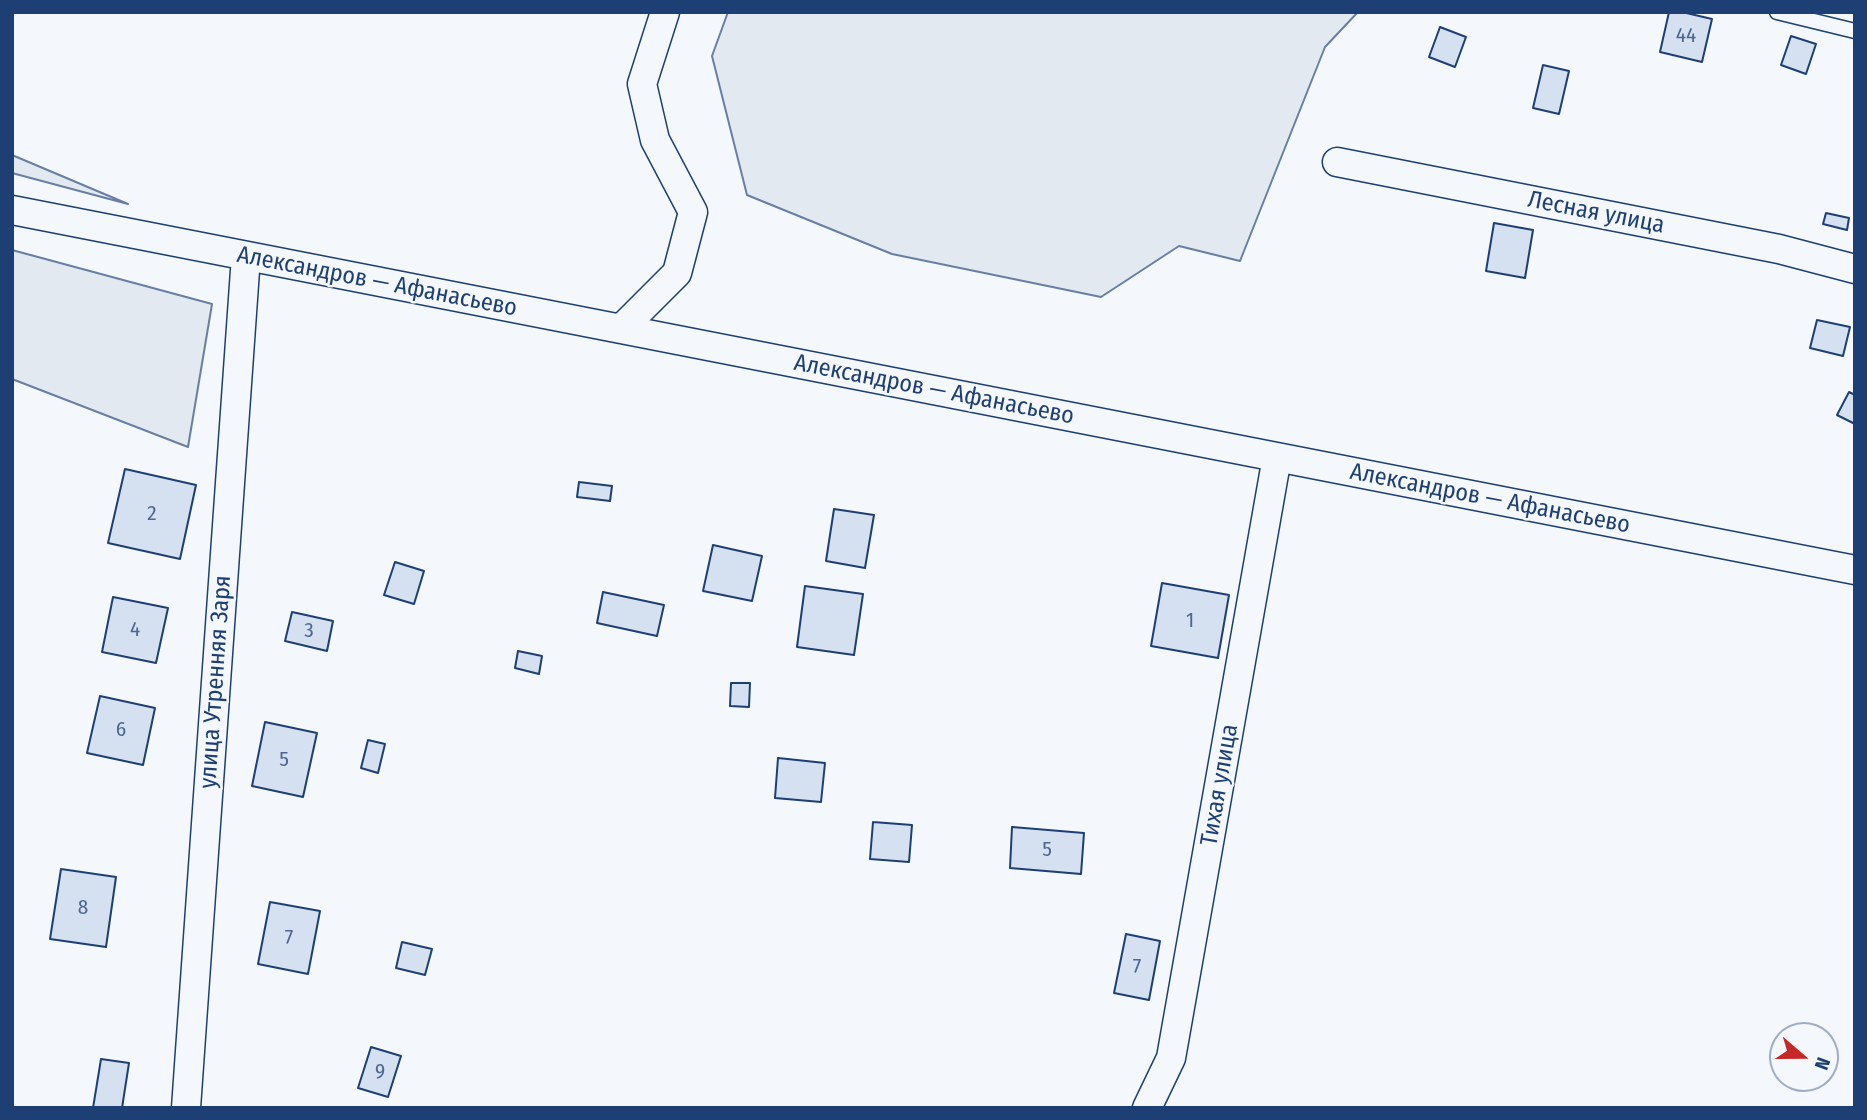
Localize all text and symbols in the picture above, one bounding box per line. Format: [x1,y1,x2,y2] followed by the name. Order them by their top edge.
[1676,23,1696,49] house number: 44
[1525,186,1667,240] street label: Лесная улица
[235,241,519,323] street label: Александров — Афанасьево
[792,349,1076,431] street label: Александров — Афанасьево
[1348,458,1632,540] street label: Александров — Афанасьево
[147,501,157,527] house number: 2
[194,574,238,790] street label: улица Утренняя Заря
[1186,608,1194,634] house number: 1
[130,617,140,643] house number: 4
[304,618,314,644] house number: 3
[116,717,126,743] house number: 6
[1195,722,1245,848] street label: Тихая улица
[279,747,289,773] house number: 5
[1042,837,1052,863] house number: 5
[78,895,88,921] house number: 8
[285,925,293,951] house number: 7
[1133,954,1141,980] house number: 7
[1769,1022,1839,1092] north arrow
[1810,1054,1835,1073] text: N
[375,1059,385,1085] house number: 9

